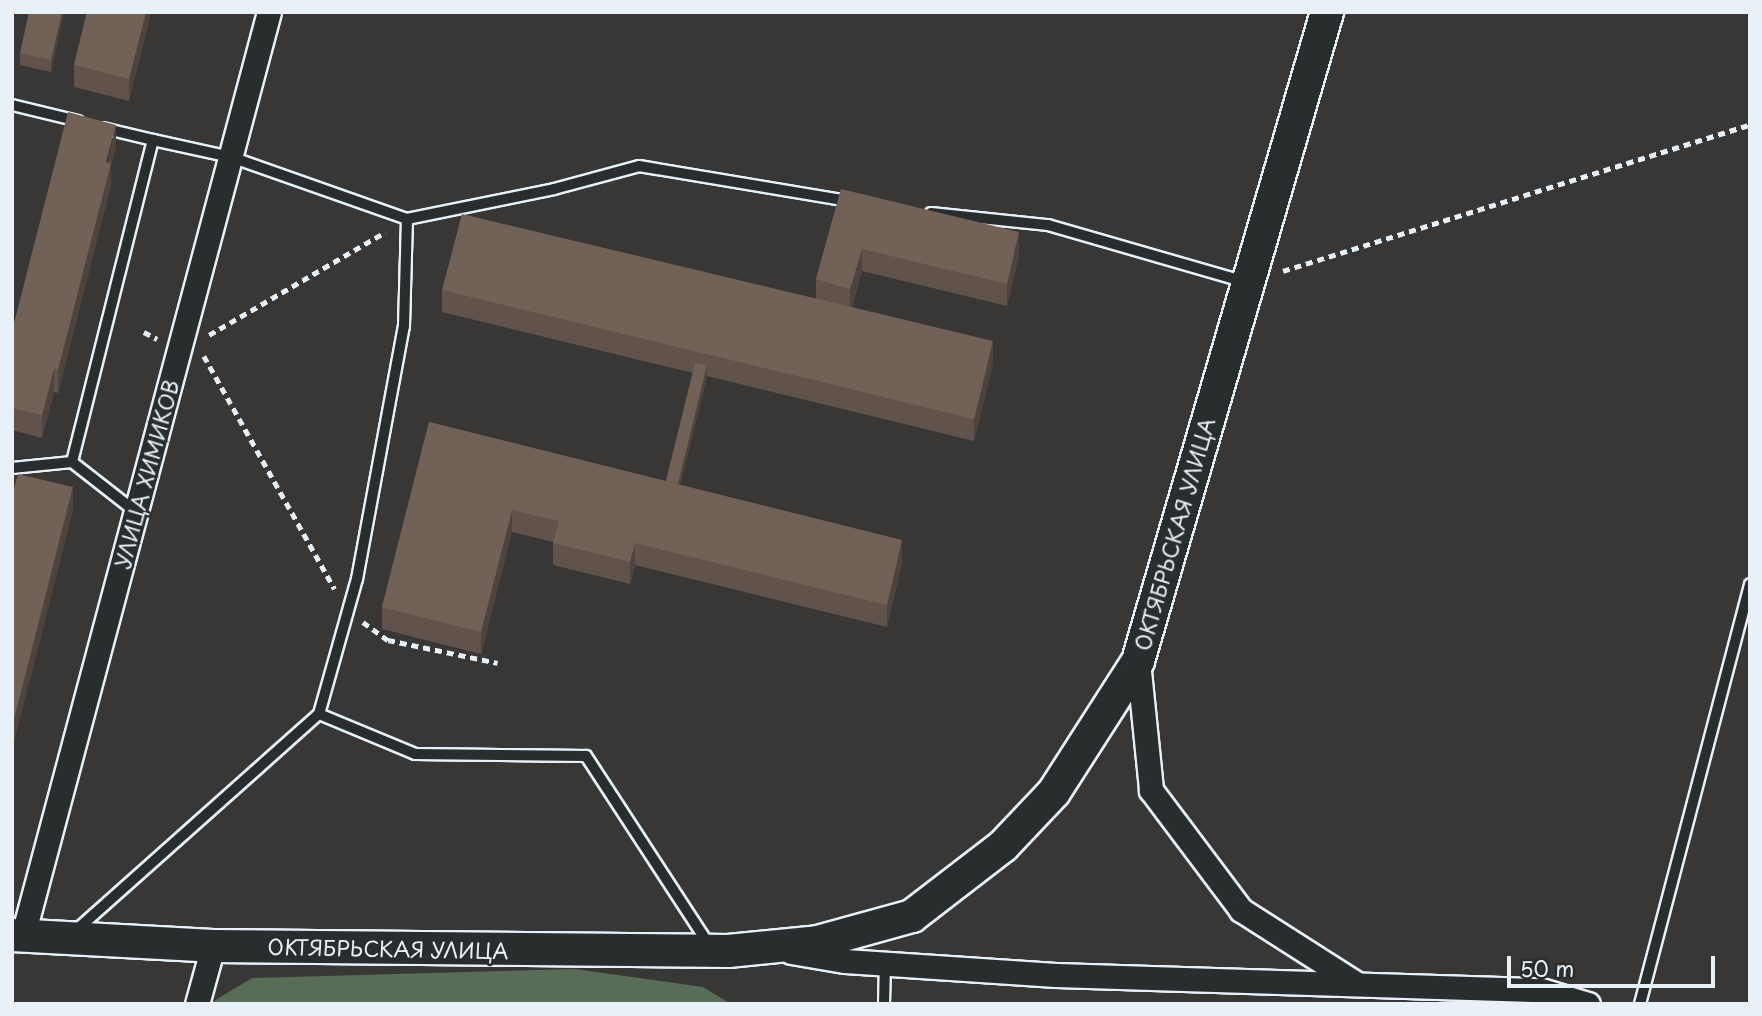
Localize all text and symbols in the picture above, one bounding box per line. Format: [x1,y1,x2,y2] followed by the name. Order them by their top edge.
[109,376,183,572] street label: УЛИЦА ХИМИКОВ
[1129,415,1219,653] street label: ОКТЯБРЬСКАЯ УЛИЦА
[267,933,509,963] street label: ОКТЯБРЬСКАЯ УЛИЦА
[1510,942,1718,986] scale bar
[1520,952,1574,984] text: 50 m

